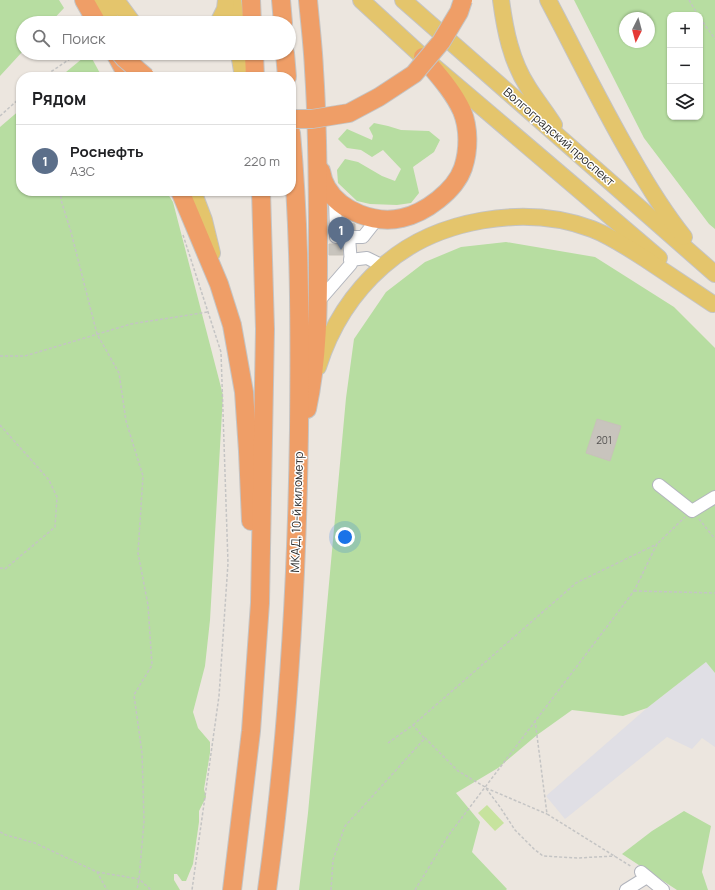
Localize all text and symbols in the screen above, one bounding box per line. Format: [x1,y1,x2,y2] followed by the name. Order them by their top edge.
[619,12,655,48] north arrow
[667,12,703,120] map controls
[667,12,703,48] button: +
[16,16,296,60] search box
[30,27,52,49] icon: search
[62,28,106,49] text: Поиск
[667,48,703,84] button: −
[500,83,619,190] street label: Волгоградский проспект
[667,84,703,120] button: layers
[32,87,86,110] text: Рядом
[70,141,143,162] text: Роснефть
[42,152,48,170] text: 1
[244,152,280,170] text: 220 m
[70,162,95,180] text: АЗС
[328,217,354,250] pin: 1
[596,433,612,447] house number: 201
[286,451,307,573] street label: МКАД, 10-й километр
[335,527,355,547] your location

